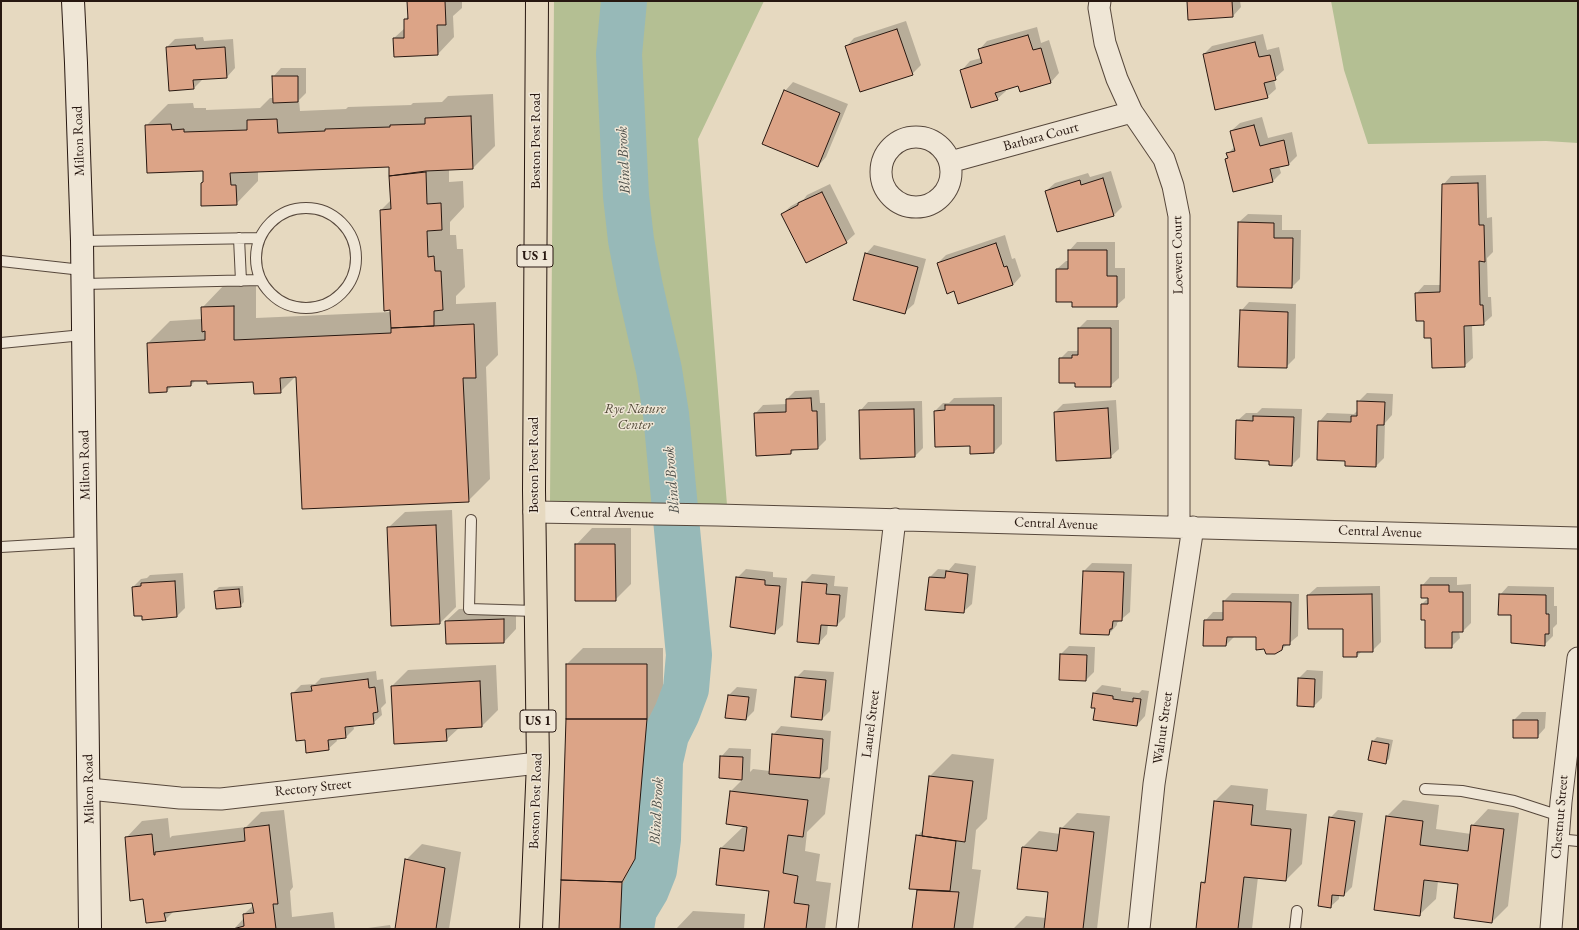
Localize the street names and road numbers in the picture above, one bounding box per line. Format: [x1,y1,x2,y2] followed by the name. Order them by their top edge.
[528,93,544,189] street label: Boston Post Road
[69,106,89,176] street label: Milton Road
[1001,119,1081,155] street label: Barbara Court
[1169,215,1187,295] street label: Loewen Court
[517,245,553,267] road number: US 1
[526,417,542,513] street label: Boston Post Road
[76,430,94,500] street label: Milton Road
[570,504,654,522] street label: Central Avenue
[1014,514,1098,534] street label: Central Avenue
[1338,522,1422,542] street label: Central Avenue
[859,689,883,759] street label: Laurel Street
[1150,691,1176,765] street label: Walnut Street
[520,710,556,732] road number: US 1
[526,753,546,849] street label: Boston Post Road
[80,754,98,824] street label: Milton Road
[1548,774,1572,860] street label: Chestnut Street
[274,776,352,800] street label: Rectory Street

